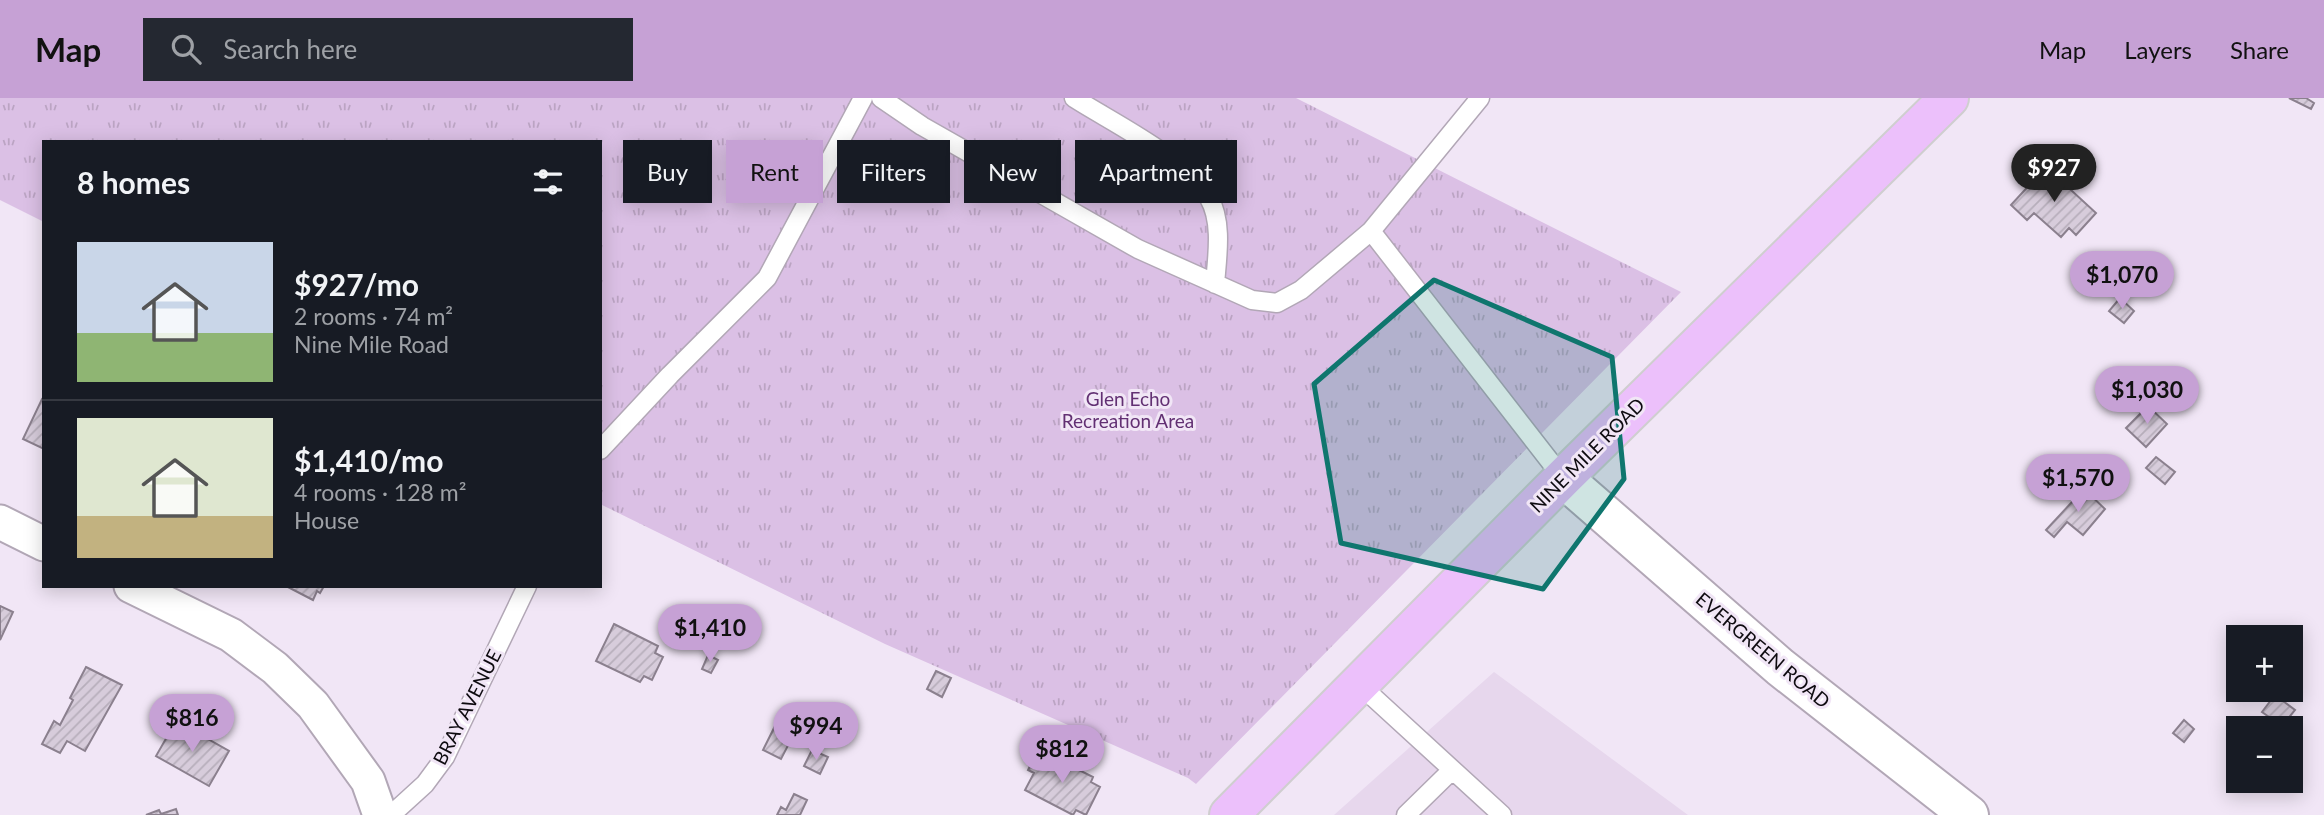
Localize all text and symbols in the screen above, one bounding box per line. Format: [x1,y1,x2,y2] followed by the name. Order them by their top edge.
[143,18,633,81] search box
[35,29,101,69] text: Map
[167,30,205,68] icon: search
[223,33,357,65] text: Search here
[2039,35,2086,64] text: Map
[2124,35,2192,64] text: Layers
[2230,35,2289,64] text: Share
[623,140,712,203] chip: Buy
[726,140,823,203] chip: Rent
[837,140,950,203] chip: Filters
[964,140,1061,203] chip: New
[1075,140,1237,203] chip: Apartment
[2013,144,2095,204] pin: $927
[2027,153,2081,181] text: $927
[529,163,567,201] icon: filters
[77,164,190,200] text: 8 homes
[2065,252,2179,311] pin: $1,070
[2086,260,2158,288] text: $1,070
[294,266,419,302] text: $927/mo
[133,270,217,354] icon: home
[294,302,453,330] text: 2 rooms · 74 m²
[294,330,449,358] text: Nine Mile Road
[2090,366,2204,426] pin: $1,030
[2111,375,2183,403] text: $1,030
[1062,387,1194,432] park label: Glen Echo Recreation Area
[1525,393,1649,517] street label: NINE MILE ROAD
[294,442,443,478] text: $1,410/mo
[133,446,217,530] icon: home
[2021,454,2135,514] pin: $1,570
[2042,463,2114,491] text: $1,570
[294,478,466,506] text: 4 rooms · 128 m²
[294,506,359,534] text: House
[1692,587,1835,712] street label: EVERGREEN ROAD
[653,604,767,664] pin: $1,410
[674,613,746,641] text: $1,410
[2226,625,2303,793] map controls
[2226,625,2303,702] button: +
[428,645,505,768] street label: BRAY AVENUE
[151,694,233,754] pin: $816
[775,702,857,762] pin: $994
[165,703,219,731] text: $816
[789,711,843,739] text: $994
[2226,716,2303,793] button: −
[1021,726,1103,785] pin: $812
[1035,734,1089,762] text: $812

